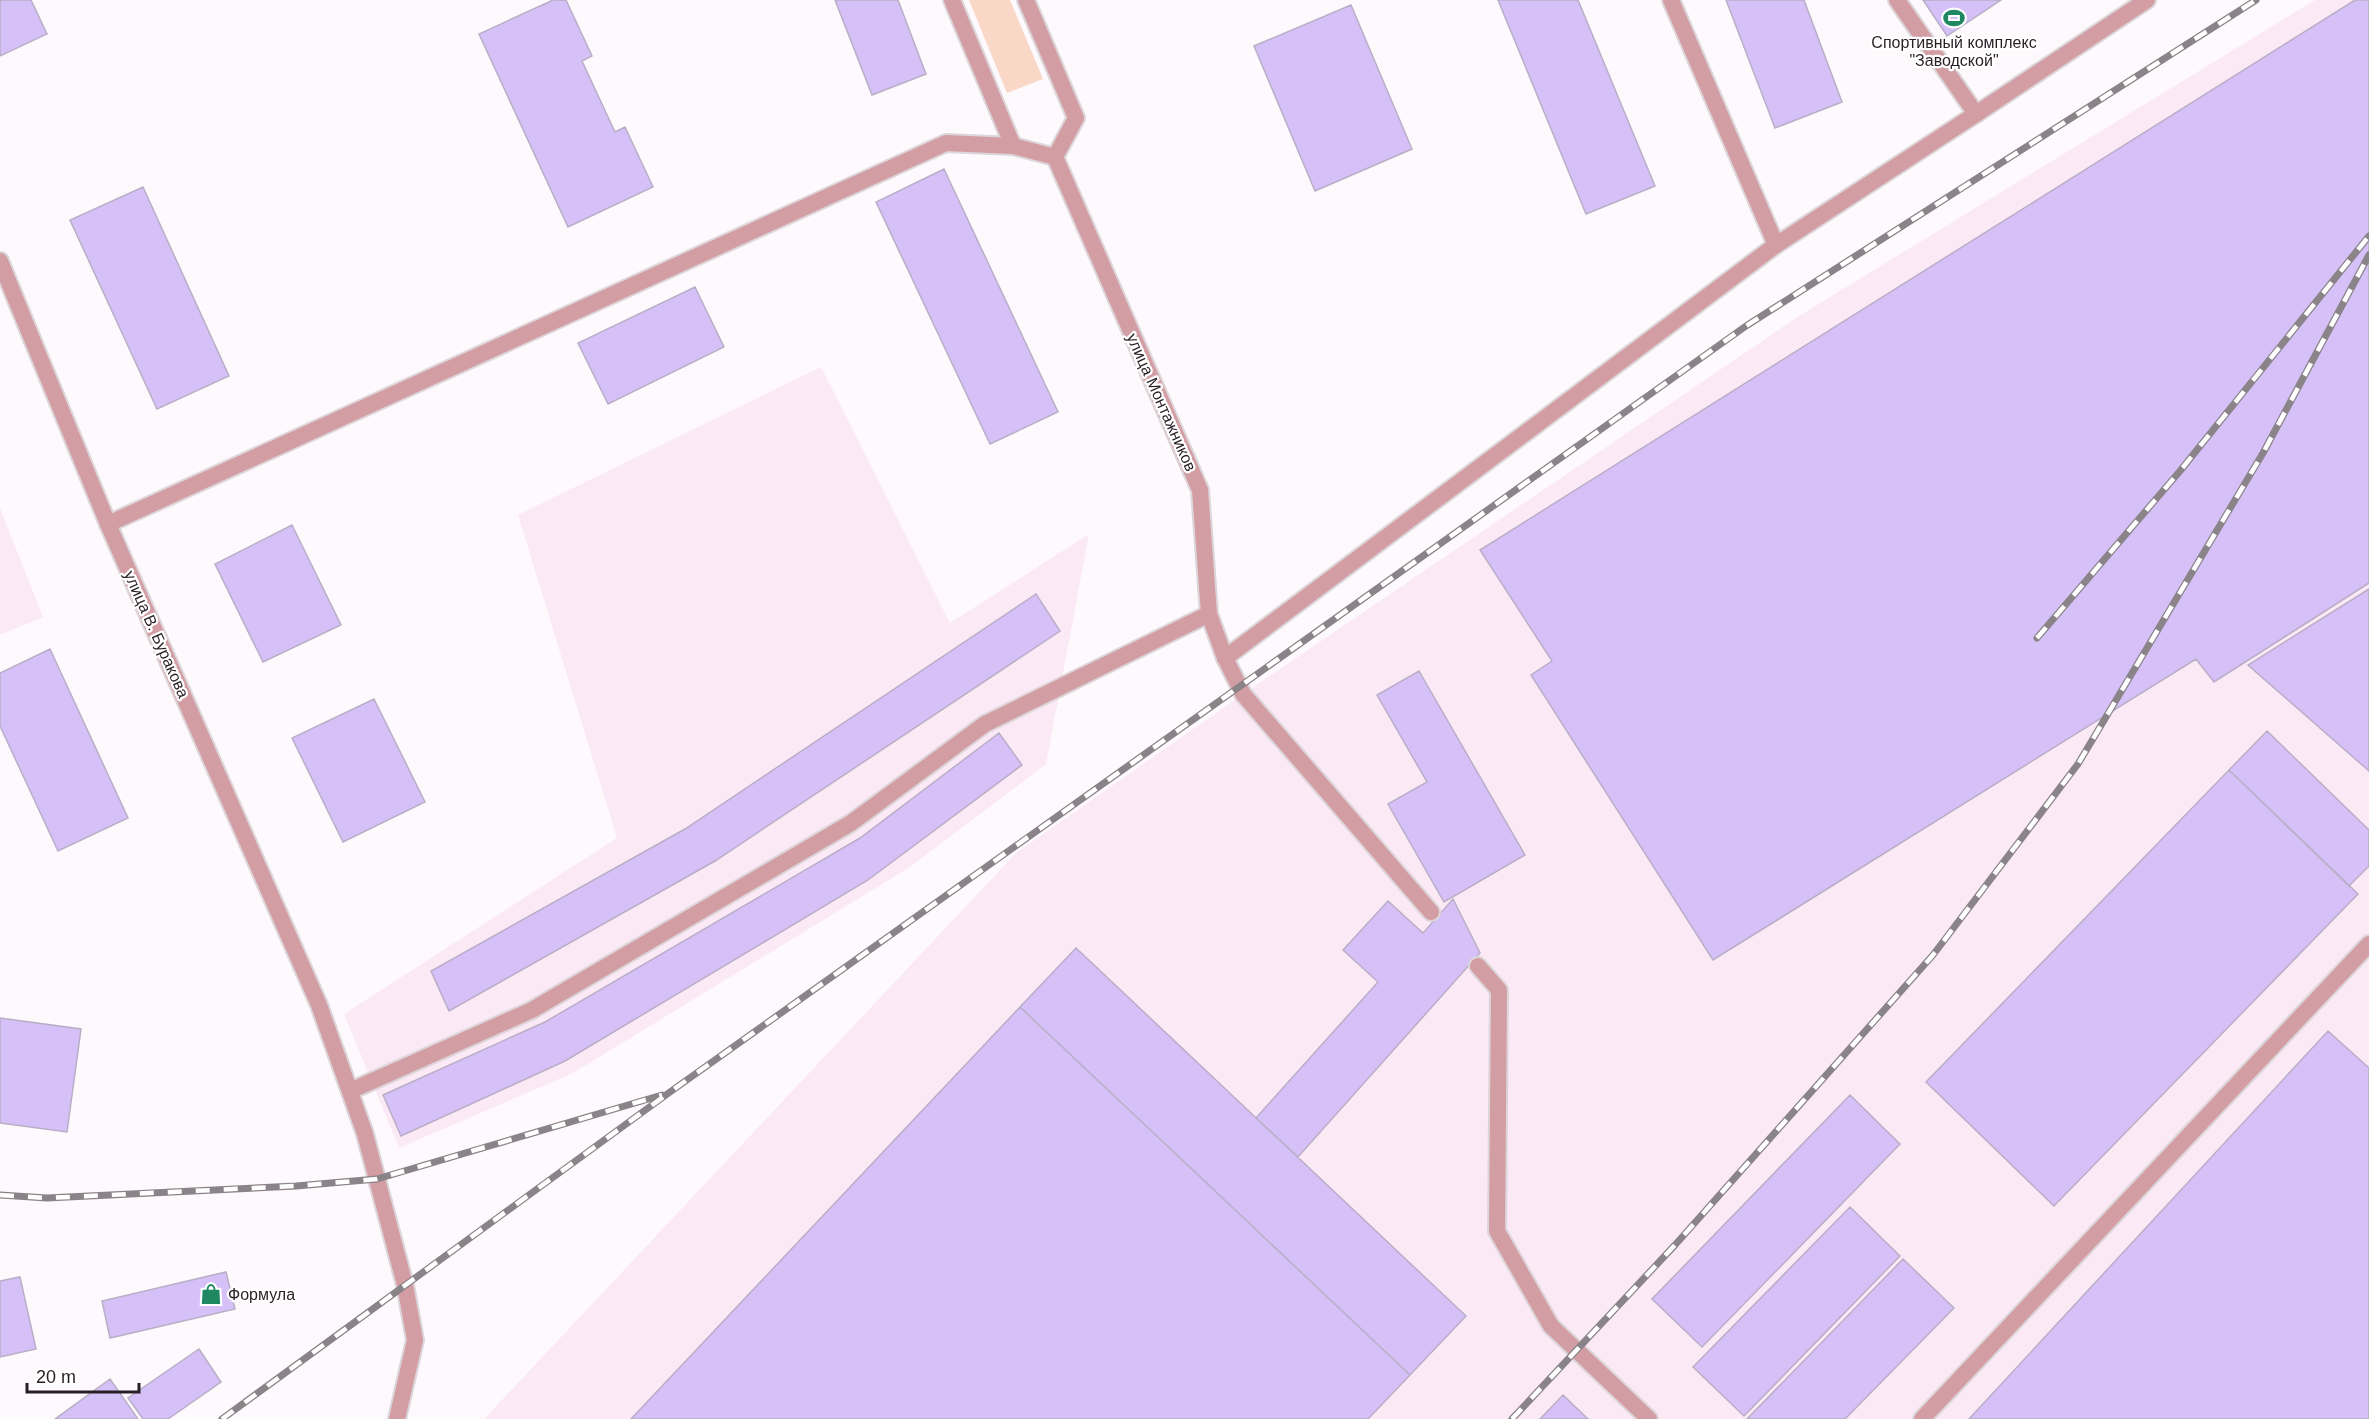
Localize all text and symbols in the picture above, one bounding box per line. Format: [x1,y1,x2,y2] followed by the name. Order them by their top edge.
[1942,6,1966,30] sports icon: Спортивный комплекс "Заводской"
[1871,34,2037,69] place label: Спортивный комплекс "Заводской"
[1124,331,1200,474] street label: улица Монтажников
[121,568,192,700] street label: улица В. Буракова
[199,1282,223,1306] shop icon: Формула
[228,1286,295,1303] place label: Формула
[27,1356,140,1394] scale bar
[36,1367,76,1387] text: 20 m

